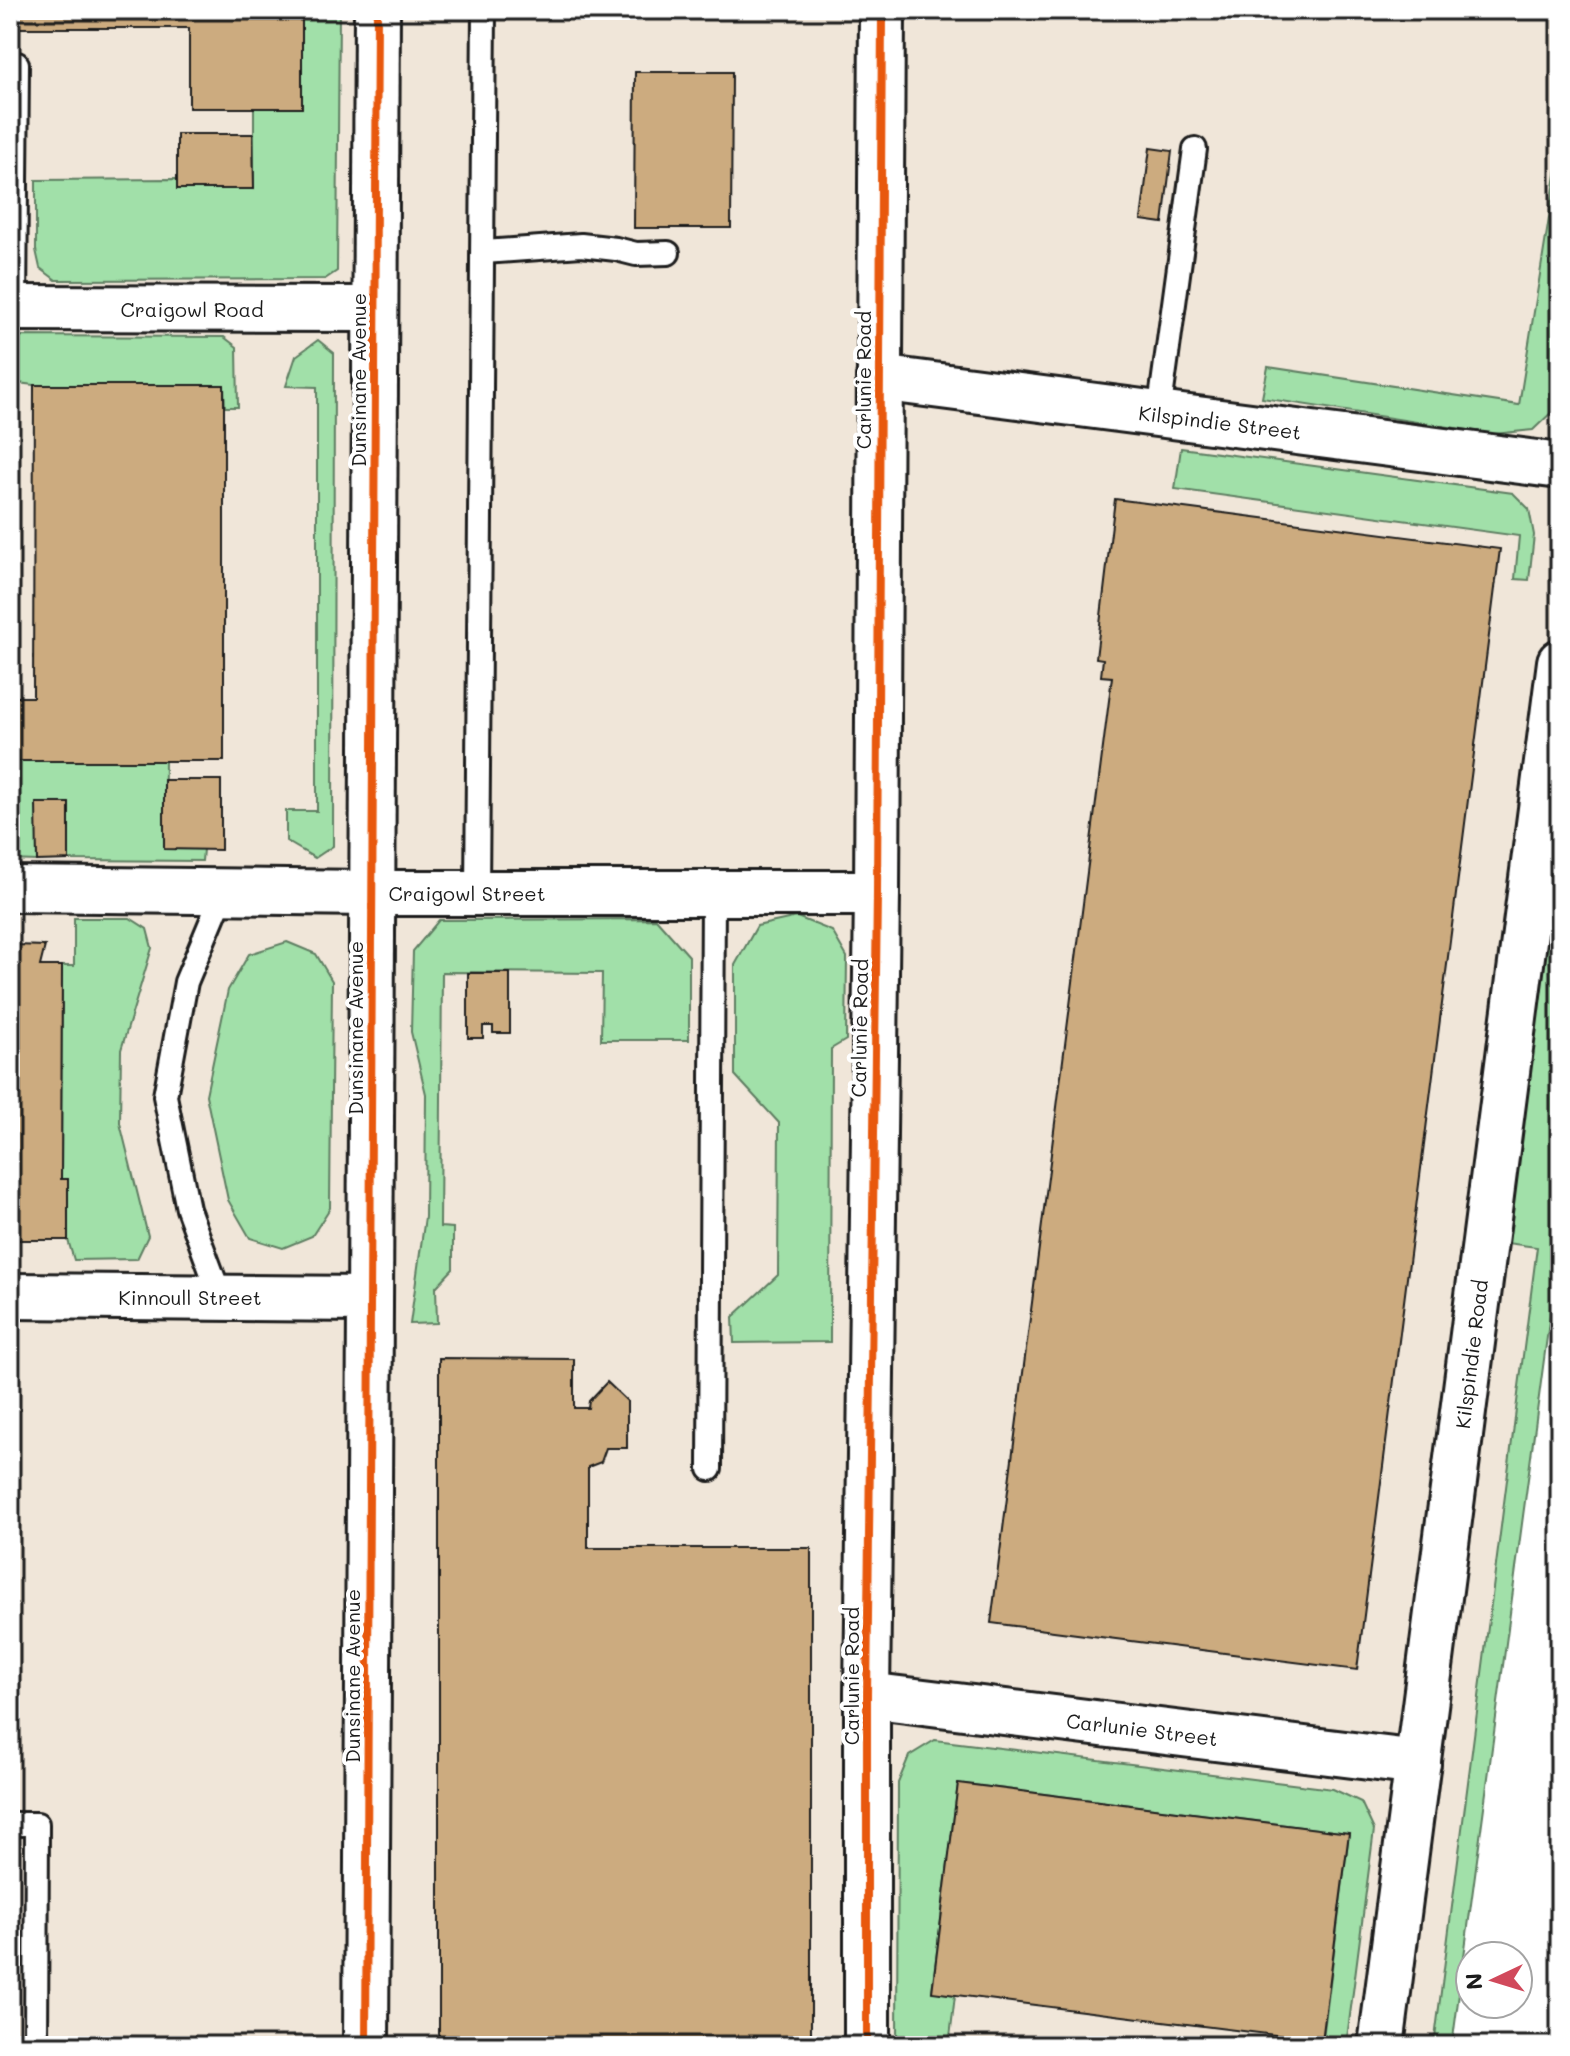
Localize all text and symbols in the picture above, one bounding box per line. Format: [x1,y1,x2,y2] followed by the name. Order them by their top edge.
[345,293,371,467] street label: Dunsinane Avenue
[120,296,264,322] street label: Craigowl Road
[850,311,876,449] street label: Carlunie Road
[1137,399,1303,445] street label: Kilspindie Street
[389,880,545,906] street label: Craigowl Street
[342,941,368,1115] street label: Dunsinane Avenue
[845,959,873,1097] street label: Carlunie Road
[1449,1278,1493,1430] street label: Kilspindie Road
[118,1284,262,1310] street label: Kinnoull Street
[339,1589,365,1763] street label: Dunsinane Avenue
[838,1607,864,1745] street label: Carlunie Road
[1065,1707,1219,1751] street label: Carlunie Street
[1454,1940,1534,2020] north arrow
[1459,1972,1489,1991] text: N

